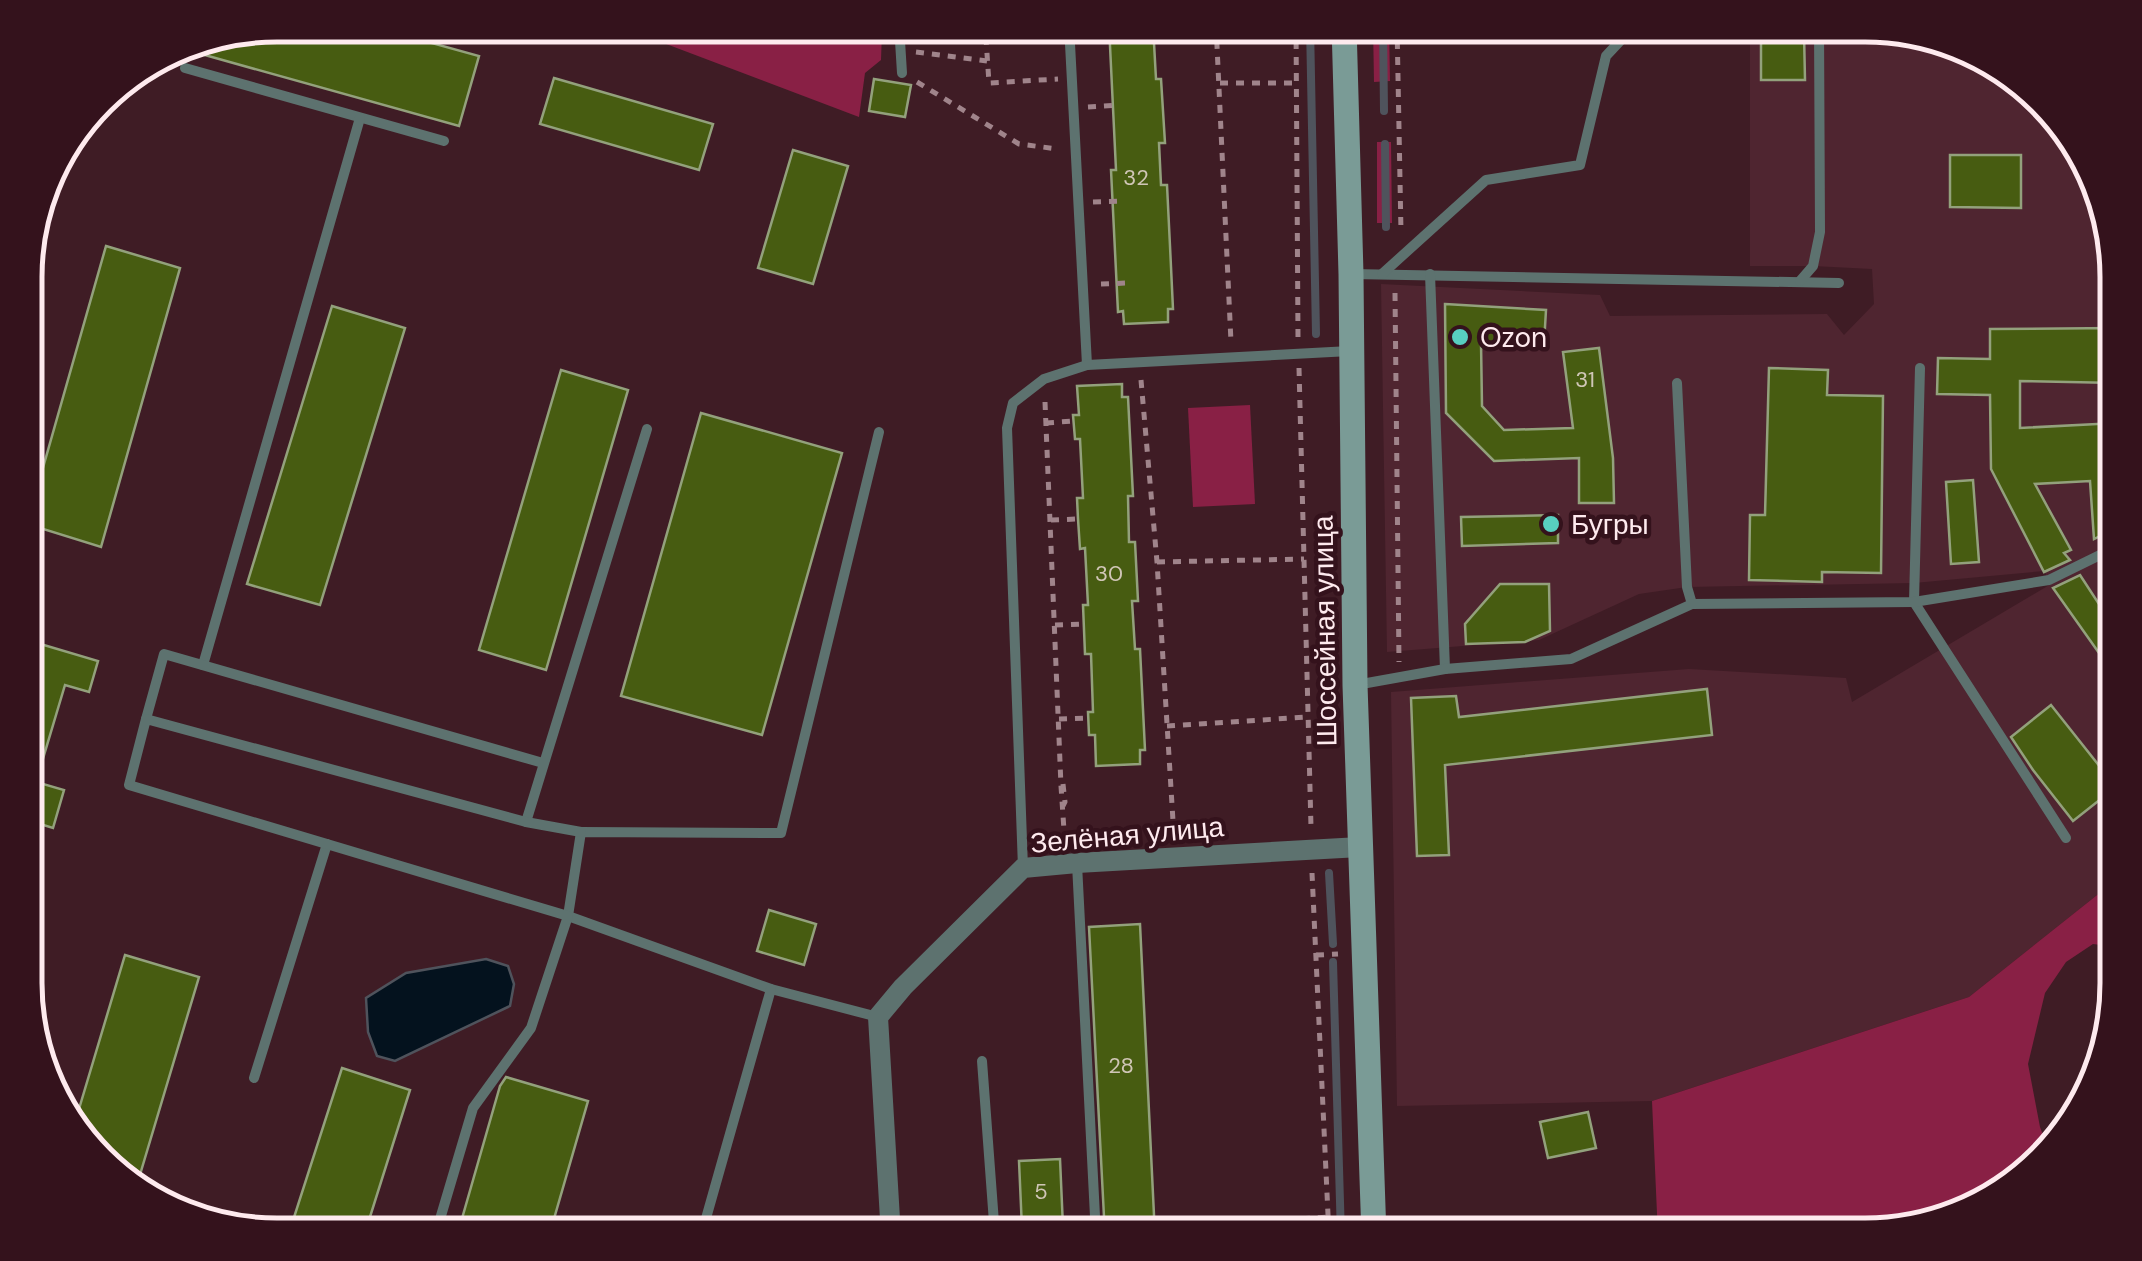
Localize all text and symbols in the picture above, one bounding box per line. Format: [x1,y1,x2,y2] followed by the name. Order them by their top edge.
[1123,163,1149,192] house number: 32
[1480,319,1547,356] place label: Ozon
[1449,326,1471,348] marker: Ozon
[1575,365,1595,394] house number: 31
[1571,506,1649,543] place label: Бугры
[1540,513,1562,535] marker: Бугры
[1304,515,1346,747] street label: Шоссейная улица
[1095,559,1123,588] house number: 30
[1029,808,1226,862] street label: Зелёная улица
[1108,1051,1134,1080] house number: 28
[1034,1177,1048,1206] house number: 5

